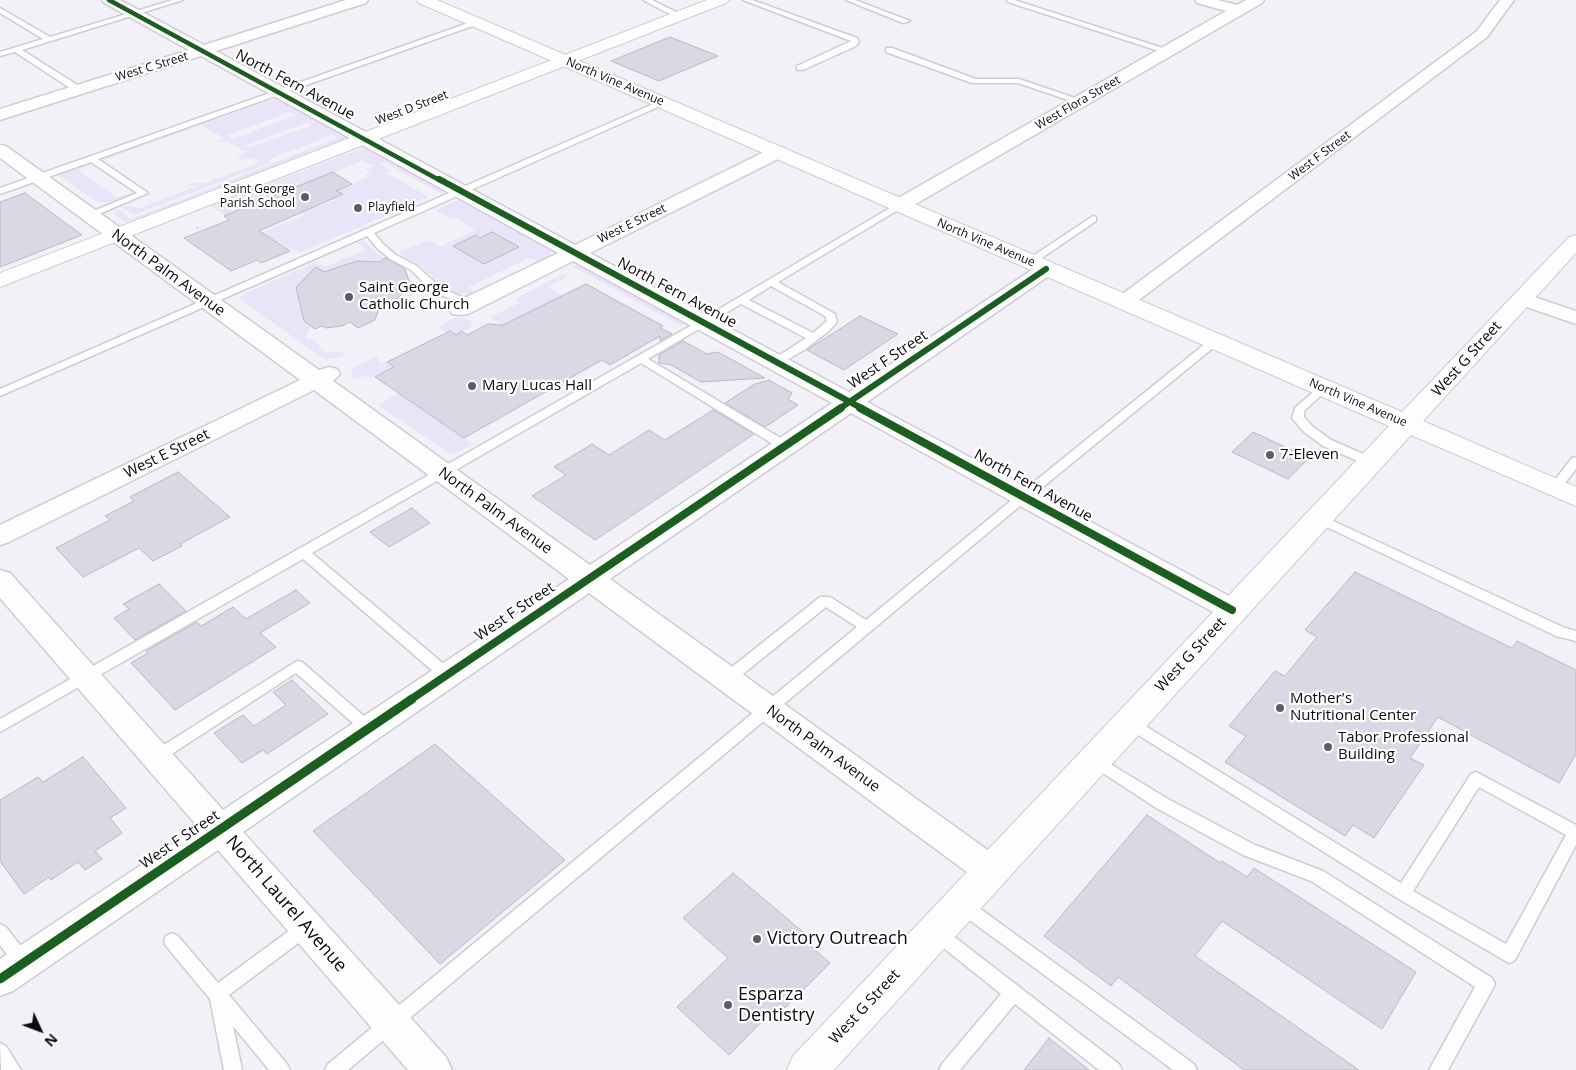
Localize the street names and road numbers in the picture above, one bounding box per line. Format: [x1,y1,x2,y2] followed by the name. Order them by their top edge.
[232,46,358,124] street label: North Fern Avenue
[114,49,190,85] street label: West C Street
[564,55,666,109] street label: North Vine Avenue
[1033,73,1123,133] street label: West Flora Street
[374,88,450,128] street label: West D Street
[1286,128,1354,184] street label: West F Street
[595,201,669,247] street label: West E Street
[935,216,1037,270] street label: North Vine Avenue
[108,226,228,320] street label: North Palm Avenue
[614,254,740,332] street label: North Fern Avenue
[1428,318,1506,400] street label: West G Street
[845,327,931,393] street label: West F Street
[1307,376,1409,430] street label: North Vine Avenue
[121,426,213,482] street label: West E Street
[971,446,1095,526] street label: North Fern Avenue
[435,464,555,558] street label: North Palm Avenue
[472,579,558,645] street label: West F Street
[1152,614,1230,696] street label: West G Street
[763,702,883,796] street label: North Palm Avenue
[137,807,223,873] street label: West F Street
[221,831,351,977] street label: North Laurel Avenue
[826,966,904,1048] street label: West G Street

